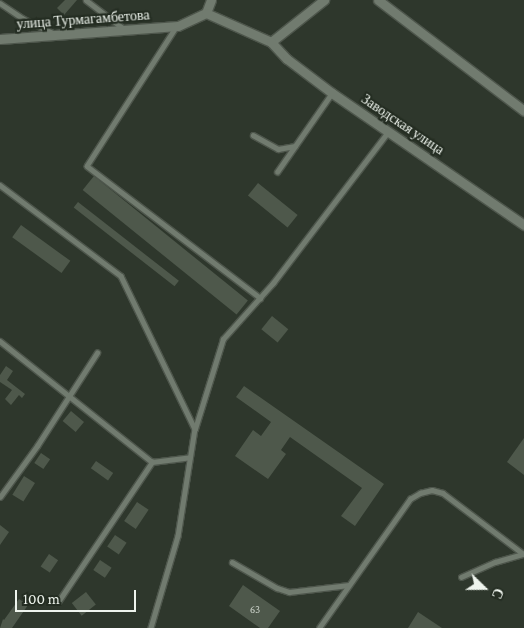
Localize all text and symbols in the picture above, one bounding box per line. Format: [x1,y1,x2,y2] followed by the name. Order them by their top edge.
[16,6,150,32] street label: улица Турмагамбетова
[358,90,448,158] street label: Заводская улица
[459,563,509,613] north arrow
[18,580,139,612] scale bar
[489,586,507,601] text: С
[23,591,60,607] text: 100 m
[250,602,260,616] house number: 63

